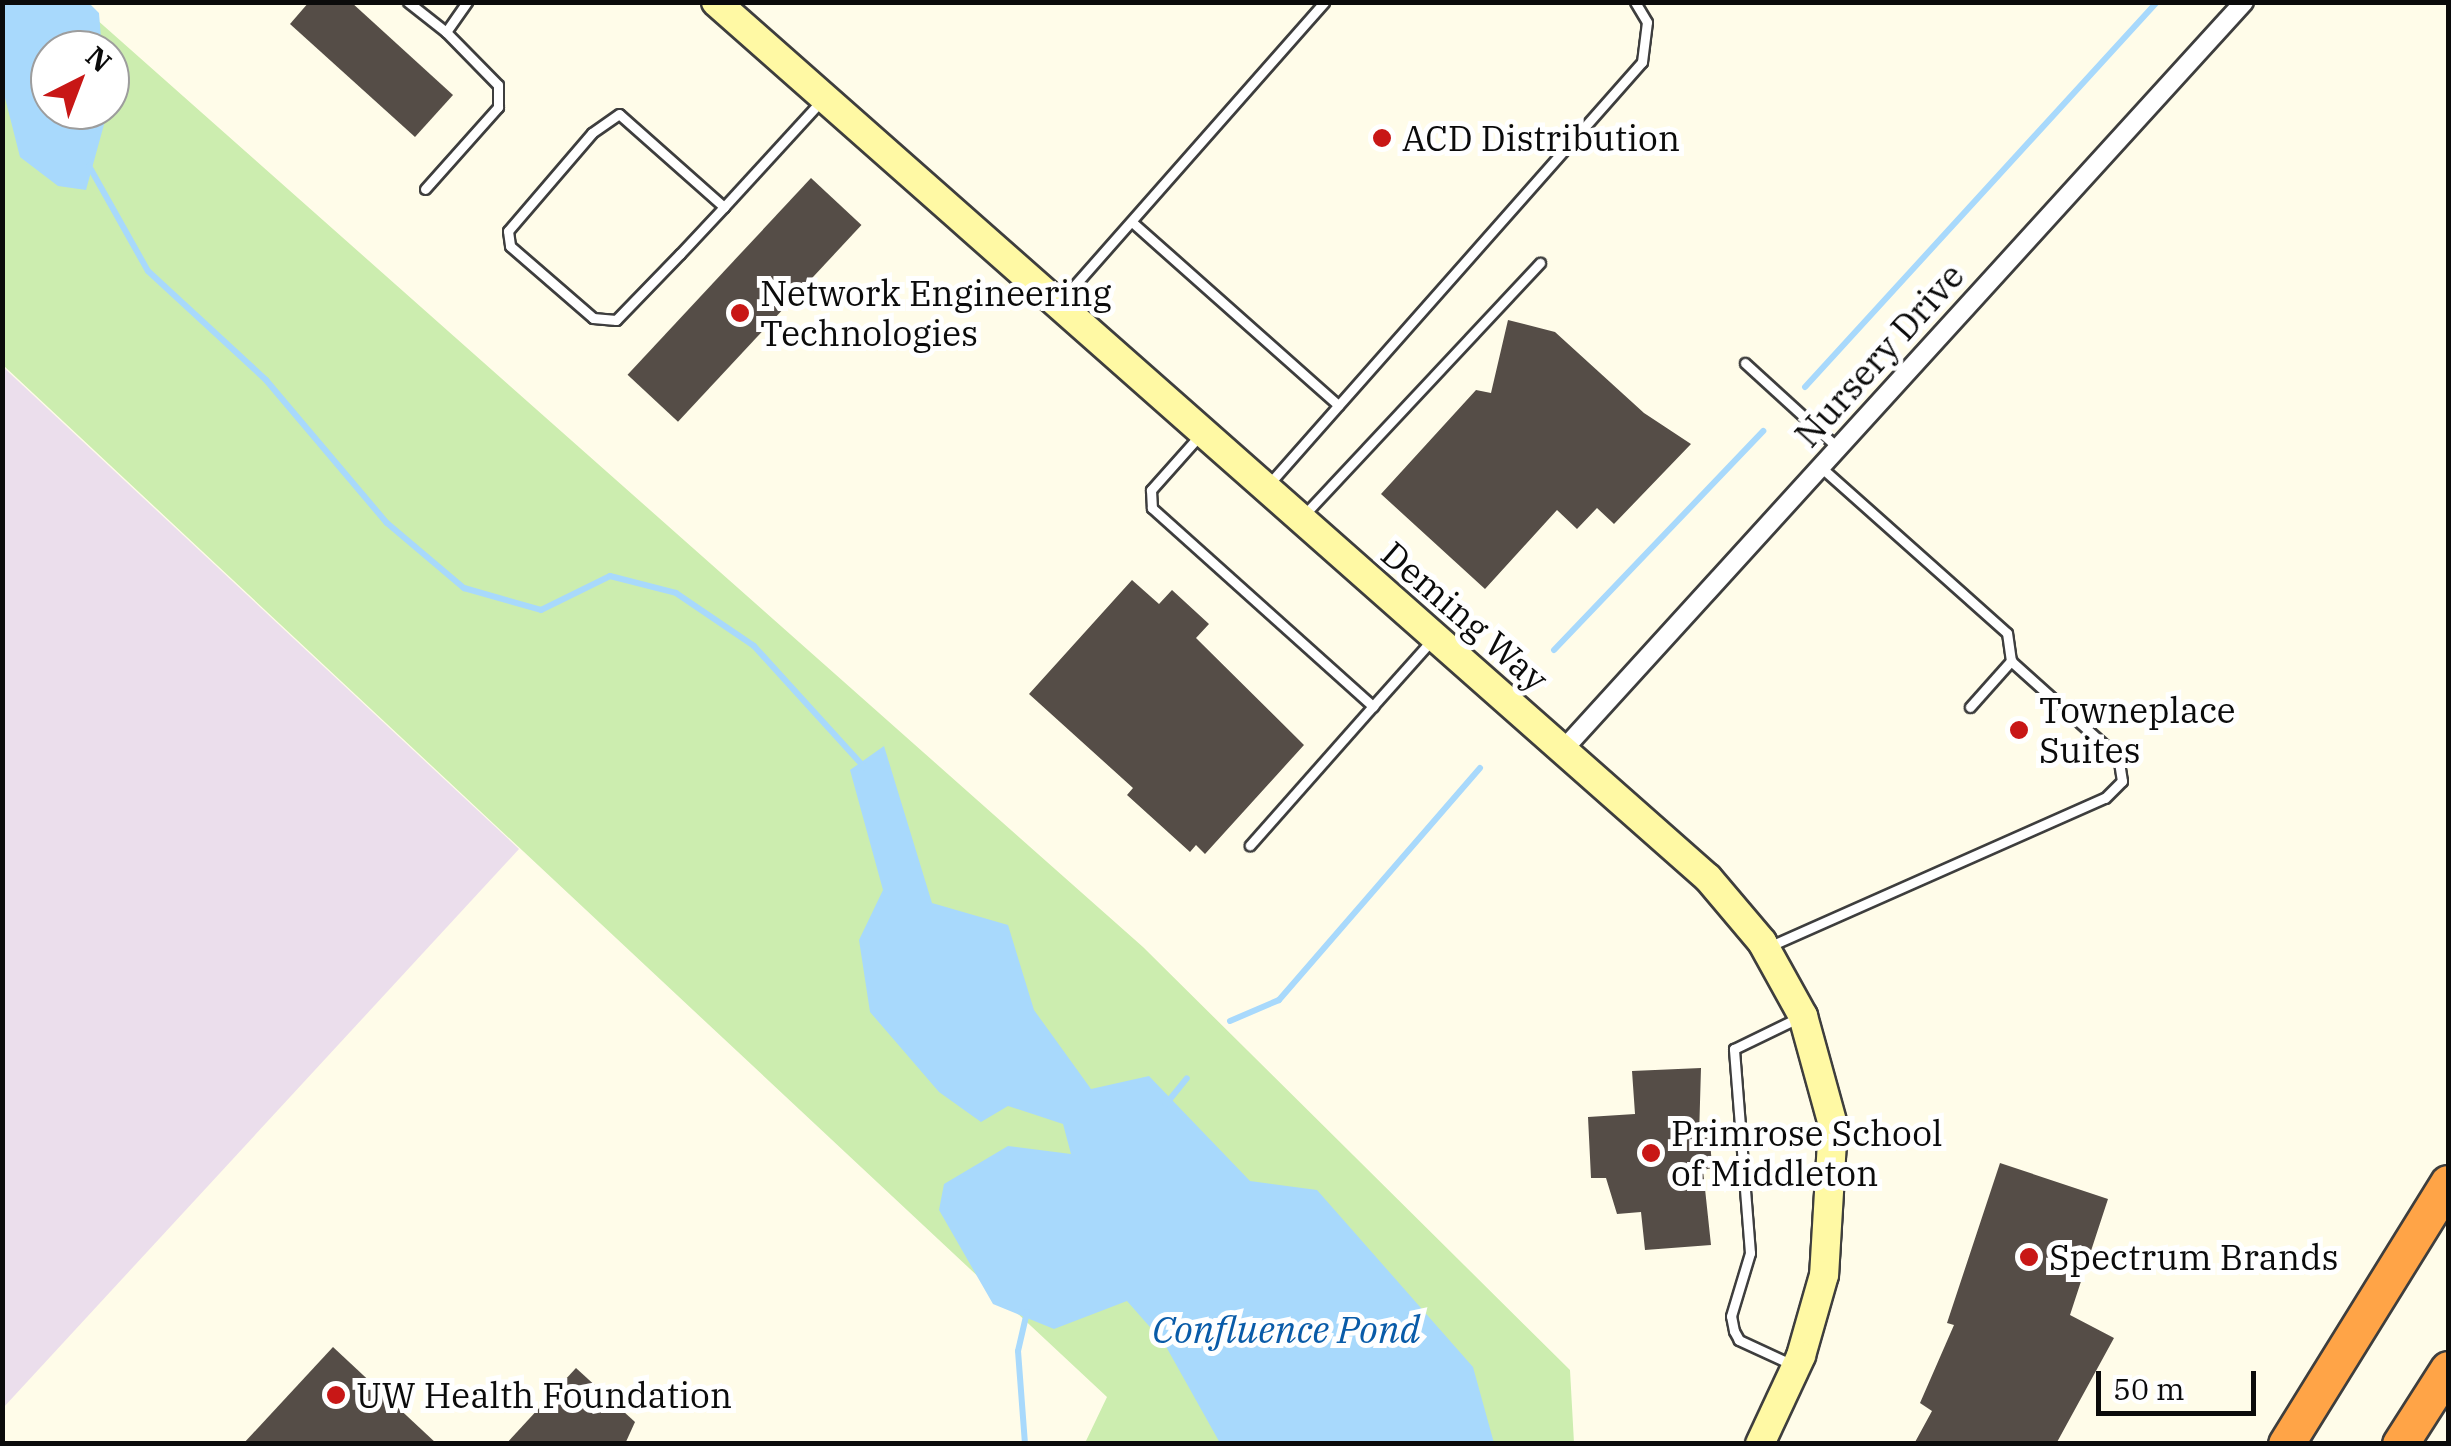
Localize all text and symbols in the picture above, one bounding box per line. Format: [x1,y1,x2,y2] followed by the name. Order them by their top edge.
[30,30,130,130] north arrow
[78,38,120,80] text: N
[1402,117,1680,159] place label: ACD Distribution
[1371,127,1393,149] marker: ACD Distribution
[1786,255,1972,455] street label: Nursery Drive
[760,272,1112,354] place label: Network Engineering Technologies
[729,302,751,324] marker: Network Engineering Technologies
[1373,532,1557,700] street label: Deming Way
[2039,689,2236,771] place label: Towneplace Suites
[2008,719,2030,741] marker: Towneplace Suites
[1671,1112,1942,1194] place label: Primrose School of Middleton
[1640,1142,1662,1164] marker: Primrose School of Middleton
[2049,1236,2339,1278] place label: Spectrum Brands
[2018,1246,2040,1268] marker: Spectrum Brands
[1152,1306,1420,1352] water label: Confluence Pond
[2101,1351,2261,1413] scale bar
[2113,1369,2185,1408] text: 50 m
[356,1374,732,1416] place label: UW Health Foundation
[325,1384,347,1406] marker: UW Health Foundation

